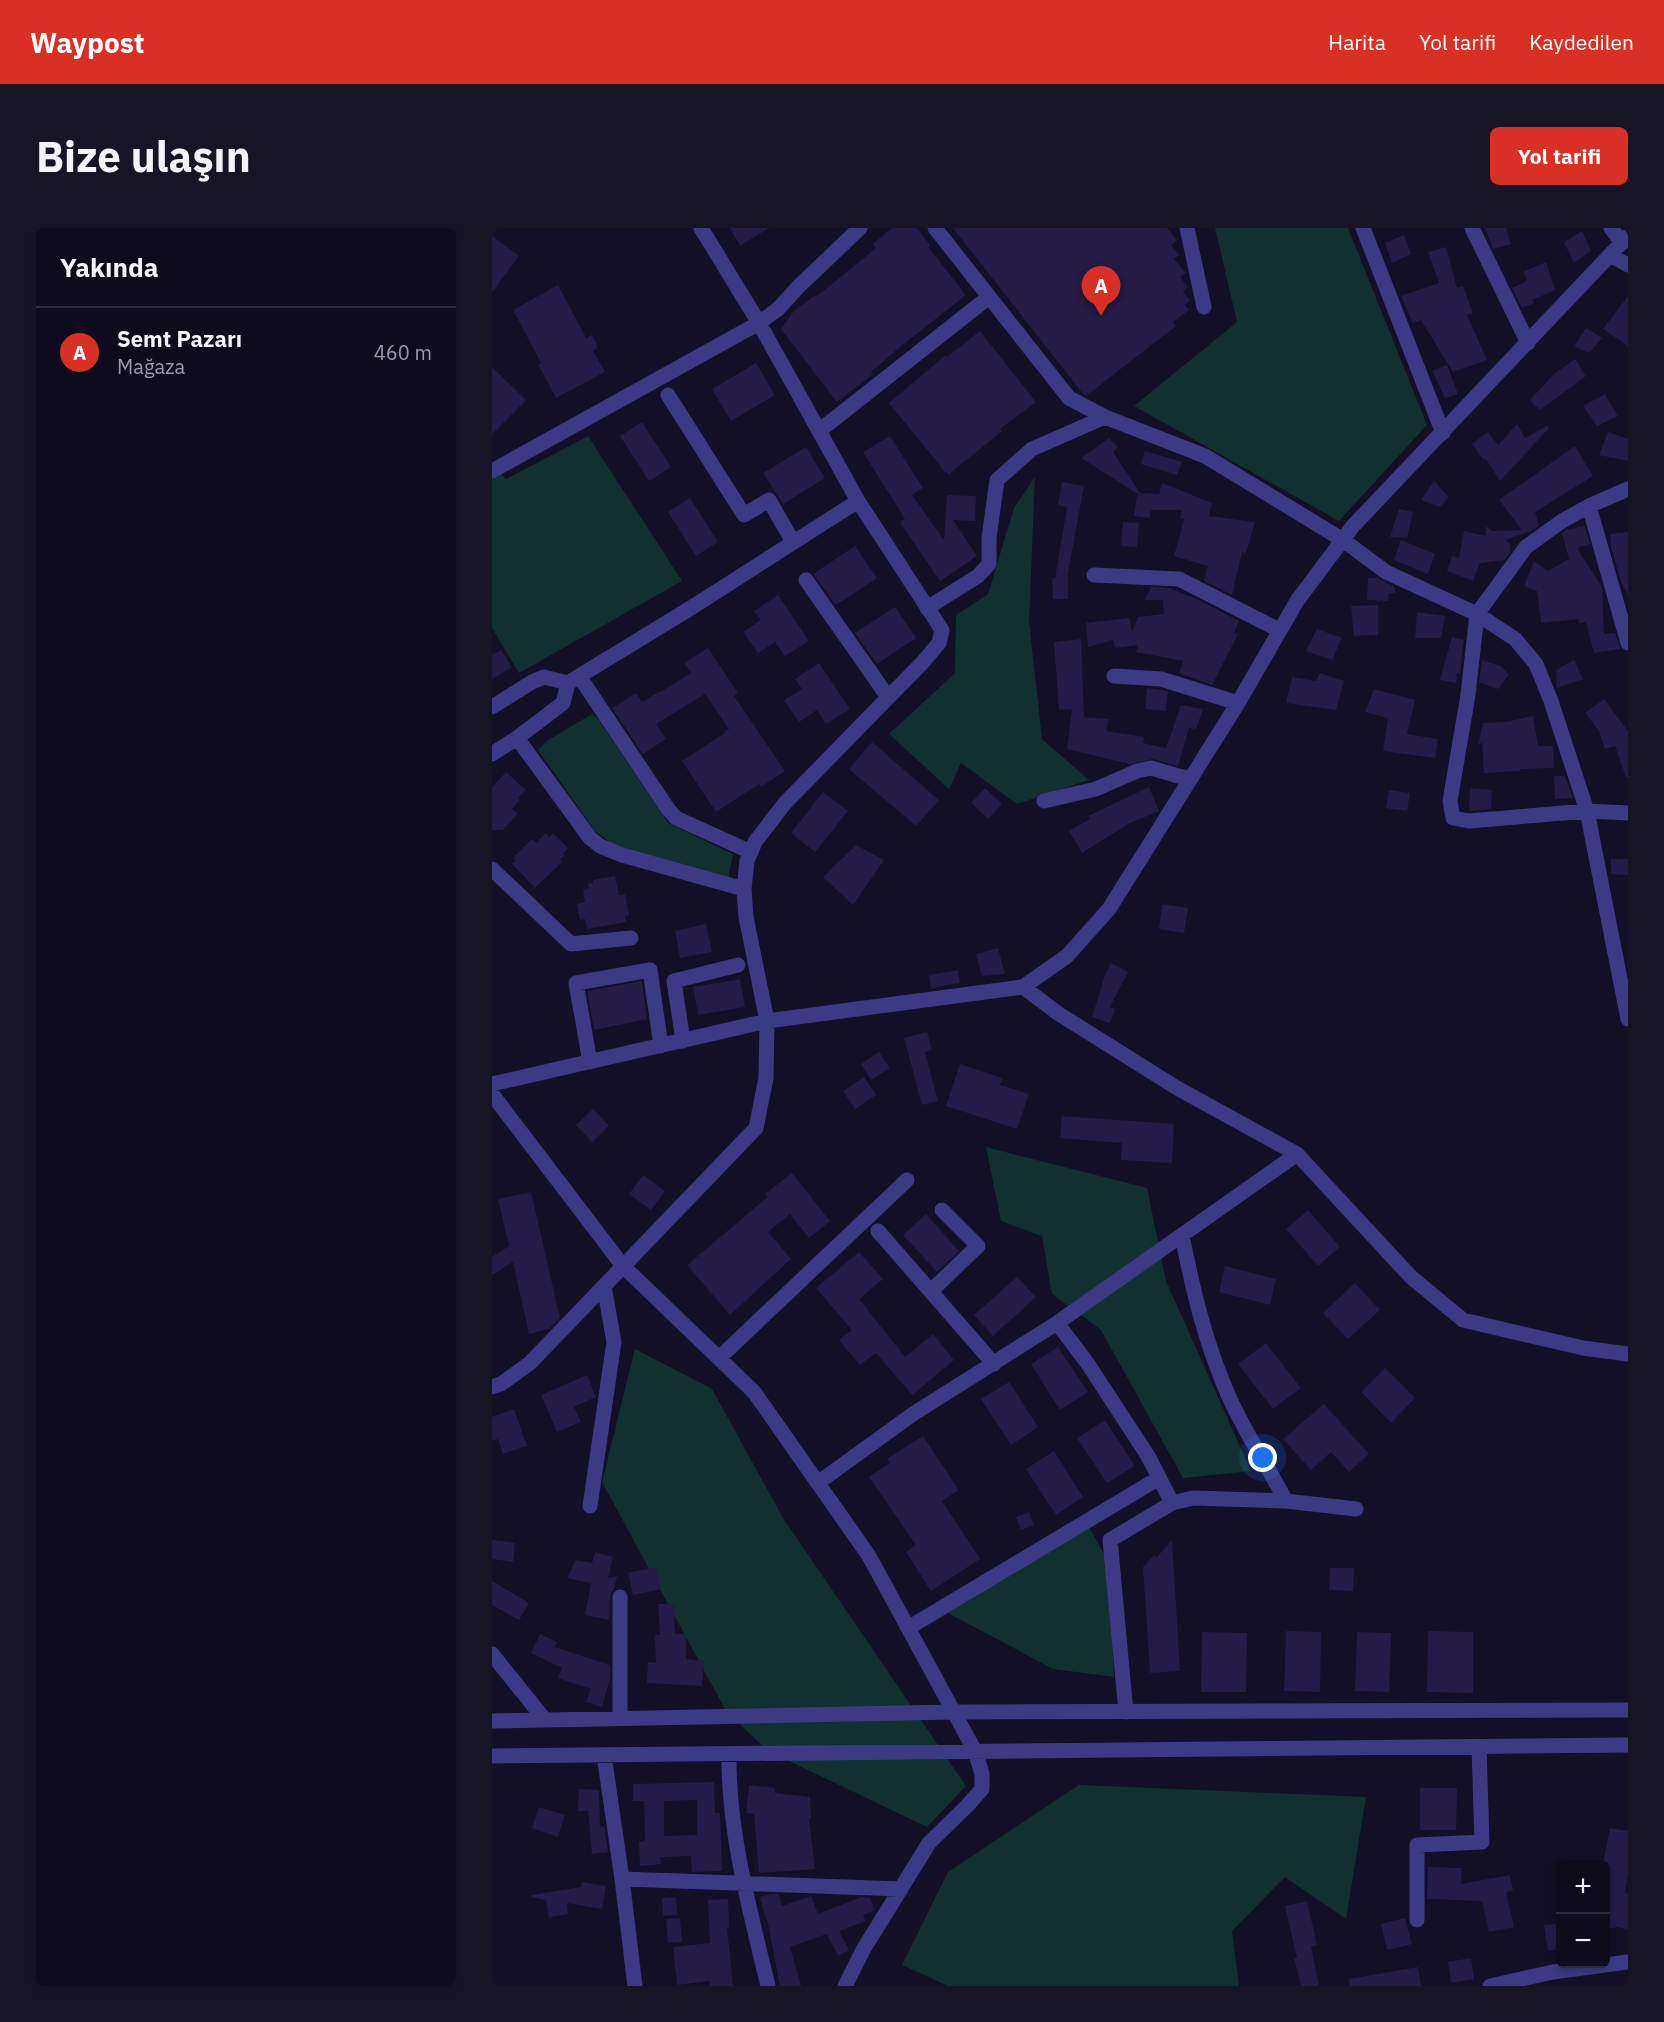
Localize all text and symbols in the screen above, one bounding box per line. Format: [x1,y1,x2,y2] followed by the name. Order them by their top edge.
[30,24,144,61] text: Waypost
[1328,28,1386,56] text: Harita
[1419,28,1496,56] text: Yol tarifi
[1529,28,1634,56] text: Kaydedilen
[1490,127,1628,185] button: Yol tarifi
[36,129,251,184] text: Bize ulaşın
[60,250,159,284] text: Yakında
[1082,266,1120,316] pin: A
[117,324,242,353] text: Semt Pazarı
[73,339,86,366] text: A
[374,339,432,366] text: 460 m
[117,353,185,380] text: Mağaza
[1248,1443,1277,1472] your location
[1556,1860,1610,1968] map controls
[1556,1860,1610,1914] button: +
[1556,1914,1610,1968] button: −

